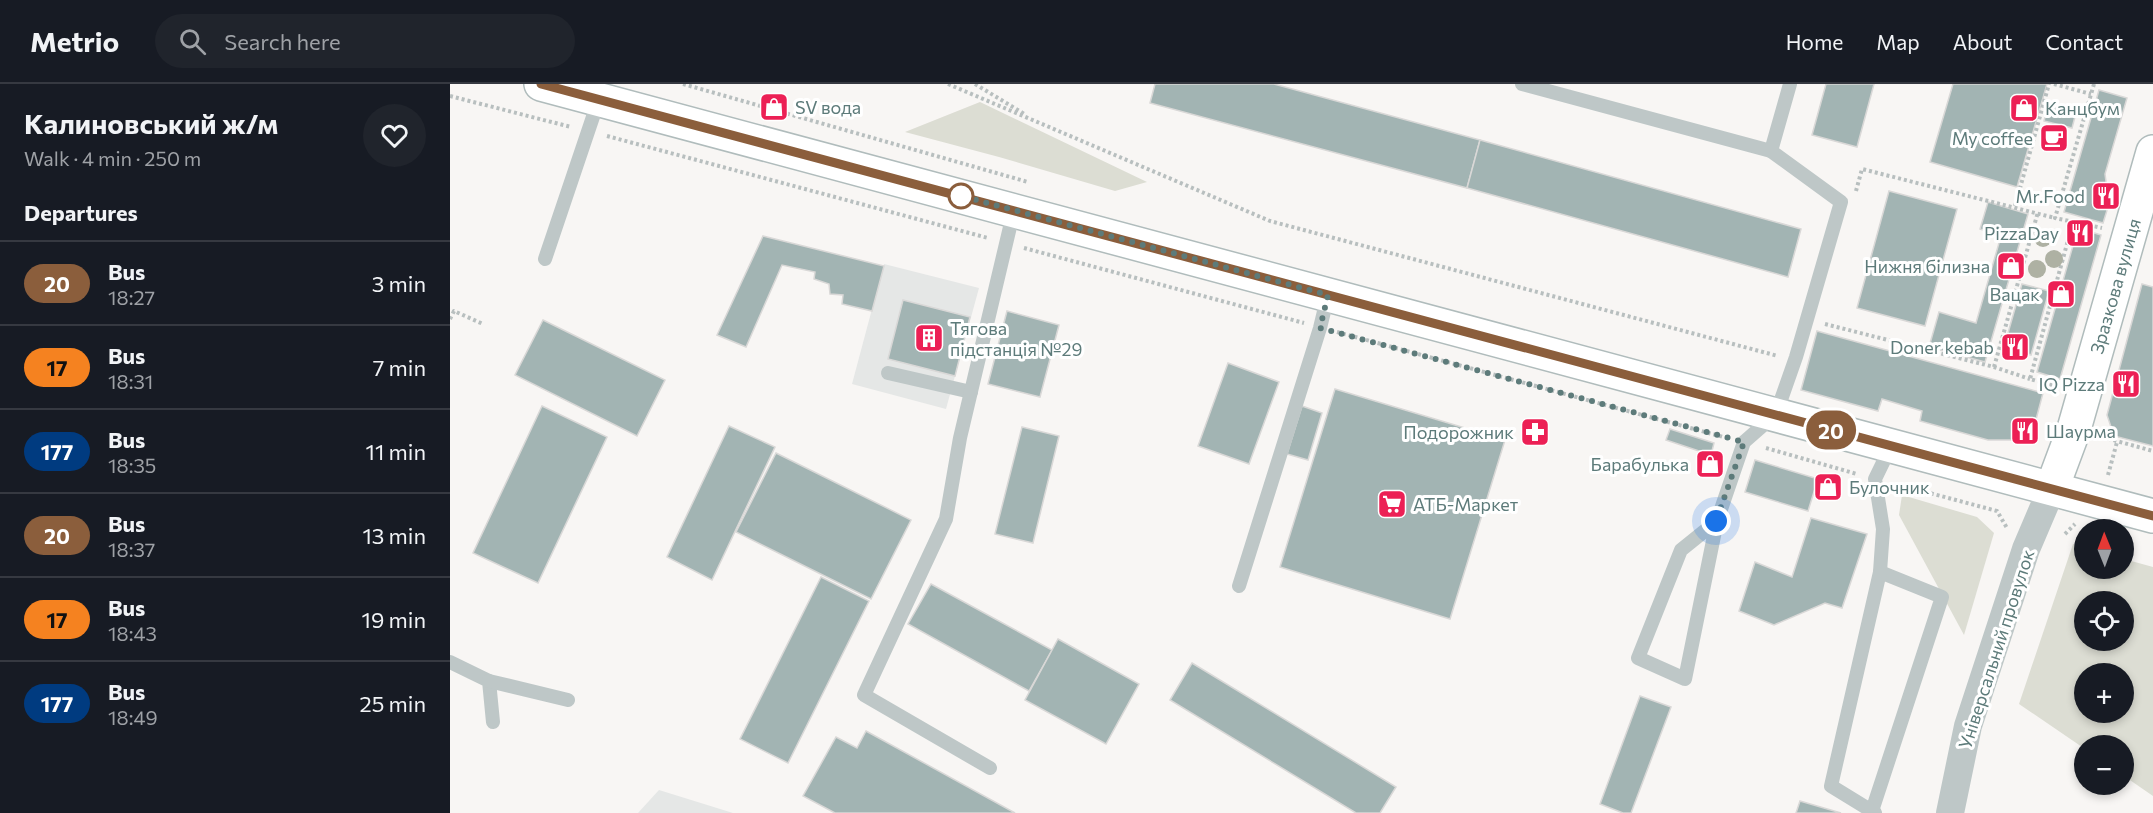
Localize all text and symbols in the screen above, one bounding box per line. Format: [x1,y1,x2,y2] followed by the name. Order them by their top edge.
[155,14,575,68] search box
[30,24,119,58] text: Metrio
[176,25,209,58] icon: search
[224,28,341,55] text: Search here
[1786,29,1843,54] text: Home
[1876,29,1920,54] text: Map
[1953,29,2012,54] text: About
[2045,29,2123,54] text: Contact
[758,91,790,123] shop icon: SV вода
[2008,92,2040,124] shop icon: Канцбум
[795,96,861,118] place label: SV вода
[2045,97,2120,119] place label: Канцбум
[363,104,426,167] button: heart
[24,106,278,140] text: Калиновський ж/м
[2038,122,2070,154] cafe icon: My coffee
[1952,127,2033,149] place label: My coffee
[24,146,201,170] text: Walk · 4 min · 250 m
[2090,180,2122,212] restaurant icon: Mr.Food
[948,183,974,209] unlabelled marker
[2015,185,2085,207] place label: Mr.Food
[24,199,138,226] text: Departures
[2085,216,2145,356] street label: Зразкова вулиця
[2064,217,2096,249] restaurant icon: PizzaDay
[1984,222,2059,244] place label: PizzaDay
[1995,250,2027,282] shop icon: Нижня білизна
[1864,255,1990,277] place label: Нижня білизна
[108,258,145,285] text: Bus
[372,270,426,297] text: 3 min
[44,271,70,296] text: 20
[2045,278,2077,310] shop icon: Вацак
[1990,283,2040,305] place label: Вацак
[108,285,155,309] text: 18:27
[950,317,1082,360] place label: Тягова пiдстанцiя №29
[913,322,945,354] building icon: Тягова пiдстанцiя №29
[1999,331,2031,363] restaurant icon: Doner kebab
[1890,336,1994,358] place label: Doner kebab
[108,342,145,369] text: Bus
[373,354,426,381] text: 7 min
[46,355,68,380] text: 17
[2110,368,2142,400] restaurant icon: IQ Pizza
[108,369,153,393] text: 18:31
[2039,373,2105,395] place label: IQ Pizza
[1804,410,1858,450] line badge: 20
[2009,415,2041,447] restaurant icon: Шаурма
[1519,416,1551,448] pharmacy icon: Подорожник
[1818,418,1844,443] text: 20
[2046,420,2116,442] place label: Шаурма
[1403,421,1514,443] place label: Подорожник
[108,426,145,453] text: Bus
[366,438,426,465] text: 11 min
[41,439,73,464] text: 177
[1694,448,1726,480] shop icon: Барабулька
[108,453,156,477] text: 18:35
[1591,453,1689,475] place label: Барабулька
[1812,471,1844,503] shop icon: Булочник
[1849,476,1930,498] place label: Булочник
[1376,488,1408,520] supermarket icon: АТБ-Маркет
[1413,493,1519,515] place label: АТБ-Маркет
[1701,506,1731,536] your location
[108,510,145,537] text: Bus
[2074,519,2134,579] north arrow
[2074,519,2134,795] map controls
[362,522,426,549] text: 13 min
[44,523,70,548] text: 20
[108,537,155,561] text: 18:37
[1953,546,2039,751] street label: Універсальний провулок
[2074,591,2134,651] button: locate
[108,594,145,621] text: Bus
[362,606,426,633] text: 19 min
[46,607,68,632] text: 17
[108,621,157,645] text: 18:43
[2074,663,2134,723] button: +
[108,678,145,705] text: Bus
[359,690,426,717] text: 25 min
[41,691,73,716] text: 177
[108,705,158,729] text: 18:49
[2074,735,2134,795] button: −

